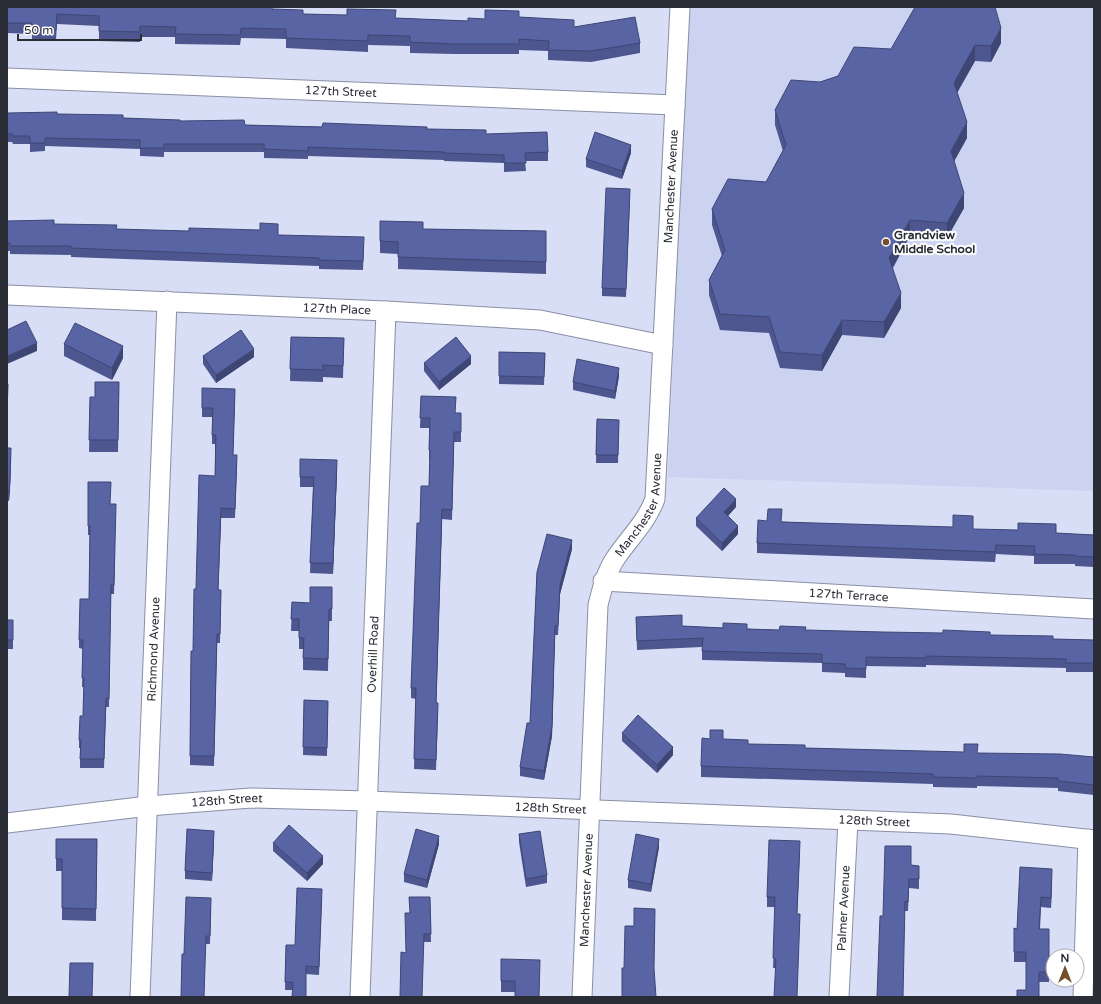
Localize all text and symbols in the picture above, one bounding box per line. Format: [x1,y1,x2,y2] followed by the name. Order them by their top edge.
[18,16,141,42] scale bar
[24,23,53,37] text: 50 m
[304,83,377,100] street label: 127th Street
[661,129,681,244] street label: Manchester Avenue
[894,228,975,256] place label: Grandview Middle School
[881,237,891,247] marker: Grandview Middle School
[302,300,371,317] street label: 127th Place
[612,452,664,559] street label: Manchester Avenue
[808,586,889,604] street label: 127th Terrace
[144,597,163,702] street label: Richmond Avenue
[365,615,381,693] street label: Overhill Road
[190,791,263,810] street label: 128th Street
[514,800,587,817] street label: 128th Street
[838,813,911,829] street label: 128th Street
[577,833,596,947] street label: Manchester Avenue
[834,865,853,951] street label: Palmer Avenue
[1045,948,1085,988] north arrow
[1061,952,1069,965] text: N

